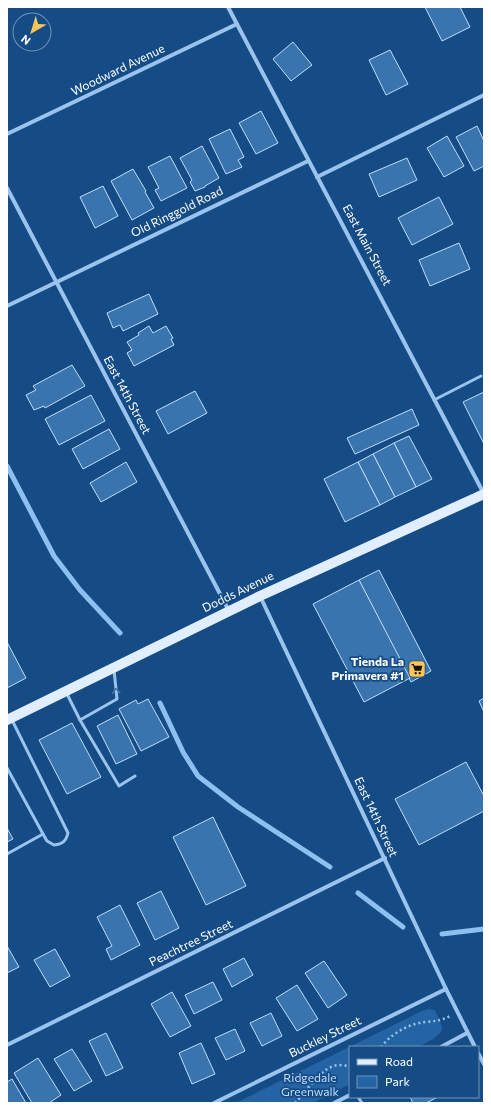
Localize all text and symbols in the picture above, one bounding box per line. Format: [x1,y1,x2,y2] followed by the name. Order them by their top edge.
[12,12,52,52] north arrow
[18,33,33,48] text: N
[69,40,167,98] street label: Woodward Avenue
[128,183,225,239] street label: Old Ringgold Road
[341,202,395,288] street label: East Main Street
[101,353,154,436] street label: East 14th Street
[200,568,276,614] street label: Dodds Avenue
[331,654,404,682] place label: Tienda La Primavera #1
[407,659,427,679] supermarket icon: Tienda La Primavera #1
[112,688,121,694] one-way arrow
[352,774,402,859] street label: East 14th Street
[147,916,235,968] street label: Peachtree Street
[286,1013,363,1060] street label: Buckley Street
[349,1046,479,1098] legend
[385,1054,413,1068] text: Road
[281,1070,340,1098] park label: Ridgedale Greenwalk
[385,1074,411,1088] text: Park

